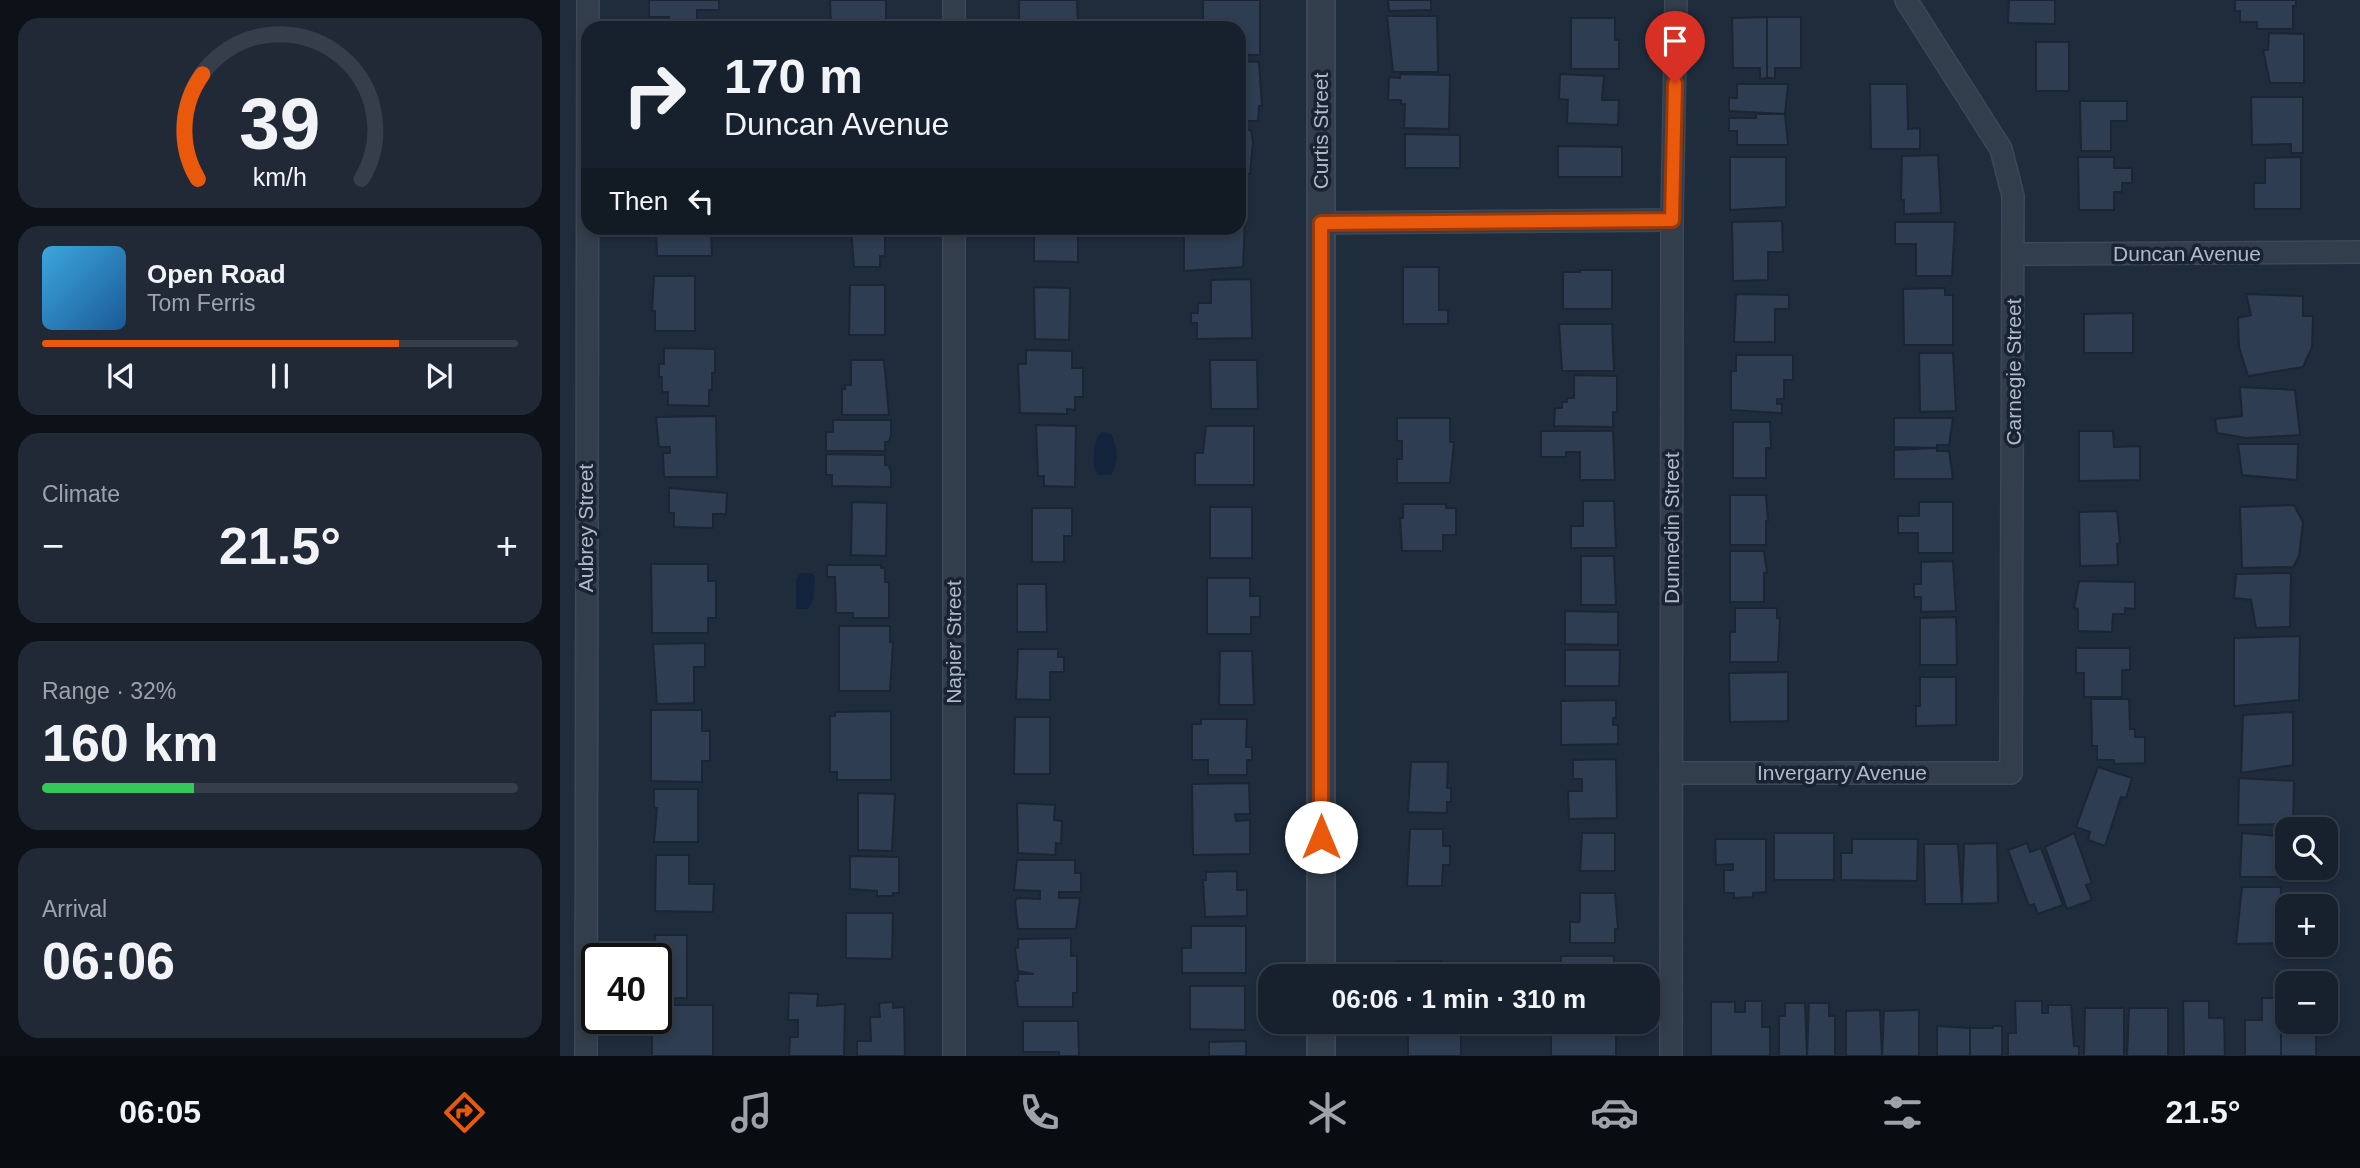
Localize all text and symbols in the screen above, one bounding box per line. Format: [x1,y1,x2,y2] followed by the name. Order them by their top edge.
[1645,11,1705,83] pin
[1656,22,1694,60] icon: arrive
[609,49,700,140] icon: right
[724,49,863,103] text: 170 m
[1309,72,1332,189] street label: Curtis Street
[240,83,320,164] text: 39
[724,106,949,142] text: Duncan Avenue
[253,163,307,191] text: km/h
[682,182,720,220] icon: left
[609,186,668,216] text: Then
[2113,242,2261,265] street label: Duncan Avenue
[147,259,286,289] text: Open Road
[147,290,256,316] text: Tom Ferris
[2002,298,2025,446] street label: Carnegie Street
[102,357,140,395] icon: previous
[261,357,299,395] icon: pause
[420,357,458,395] icon: next
[1660,452,1683,604] street label: Dunnedin Street
[574,464,597,592] street label: Aubrey Street
[42,481,120,507] text: Climate
[219,517,341,575] text: 21.5°
[42,525,64,567] text: −
[496,525,518,567] text: +
[942,580,965,704] street label: Napier Street
[42,678,176,704] text: Range · 32%
[42,714,218,772] text: 160 km
[1757,761,1927,784] street label: Invergarry Avenue
[1284,800,1358,874] position arrow
[2275,817,2338,1034] map controls
[2275,817,2338,880] button: search
[2275,894,2338,957] button: +
[42,896,107,922] text: Arrival
[42,932,175,990] text: 06:06
[581,943,672,1034] speed limit sign: 40
[2275,971,2338,1034] button: −
[1332,984,1586,1014] text: 06:06 · 1 min · 310 m
[440,1088,489,1137] icon: directions
[727,1088,776,1137] icon: music
[1015,1088,1064,1137] icon: phone
[1303,1088,1352,1137] icon: climate
[1590,1088,1639,1137] icon: car
[1878,1088,1927,1137] icon: filters
[119,1094,201,1130] text: 06:05
[2166,1094,2241,1130] text: 21.5°

